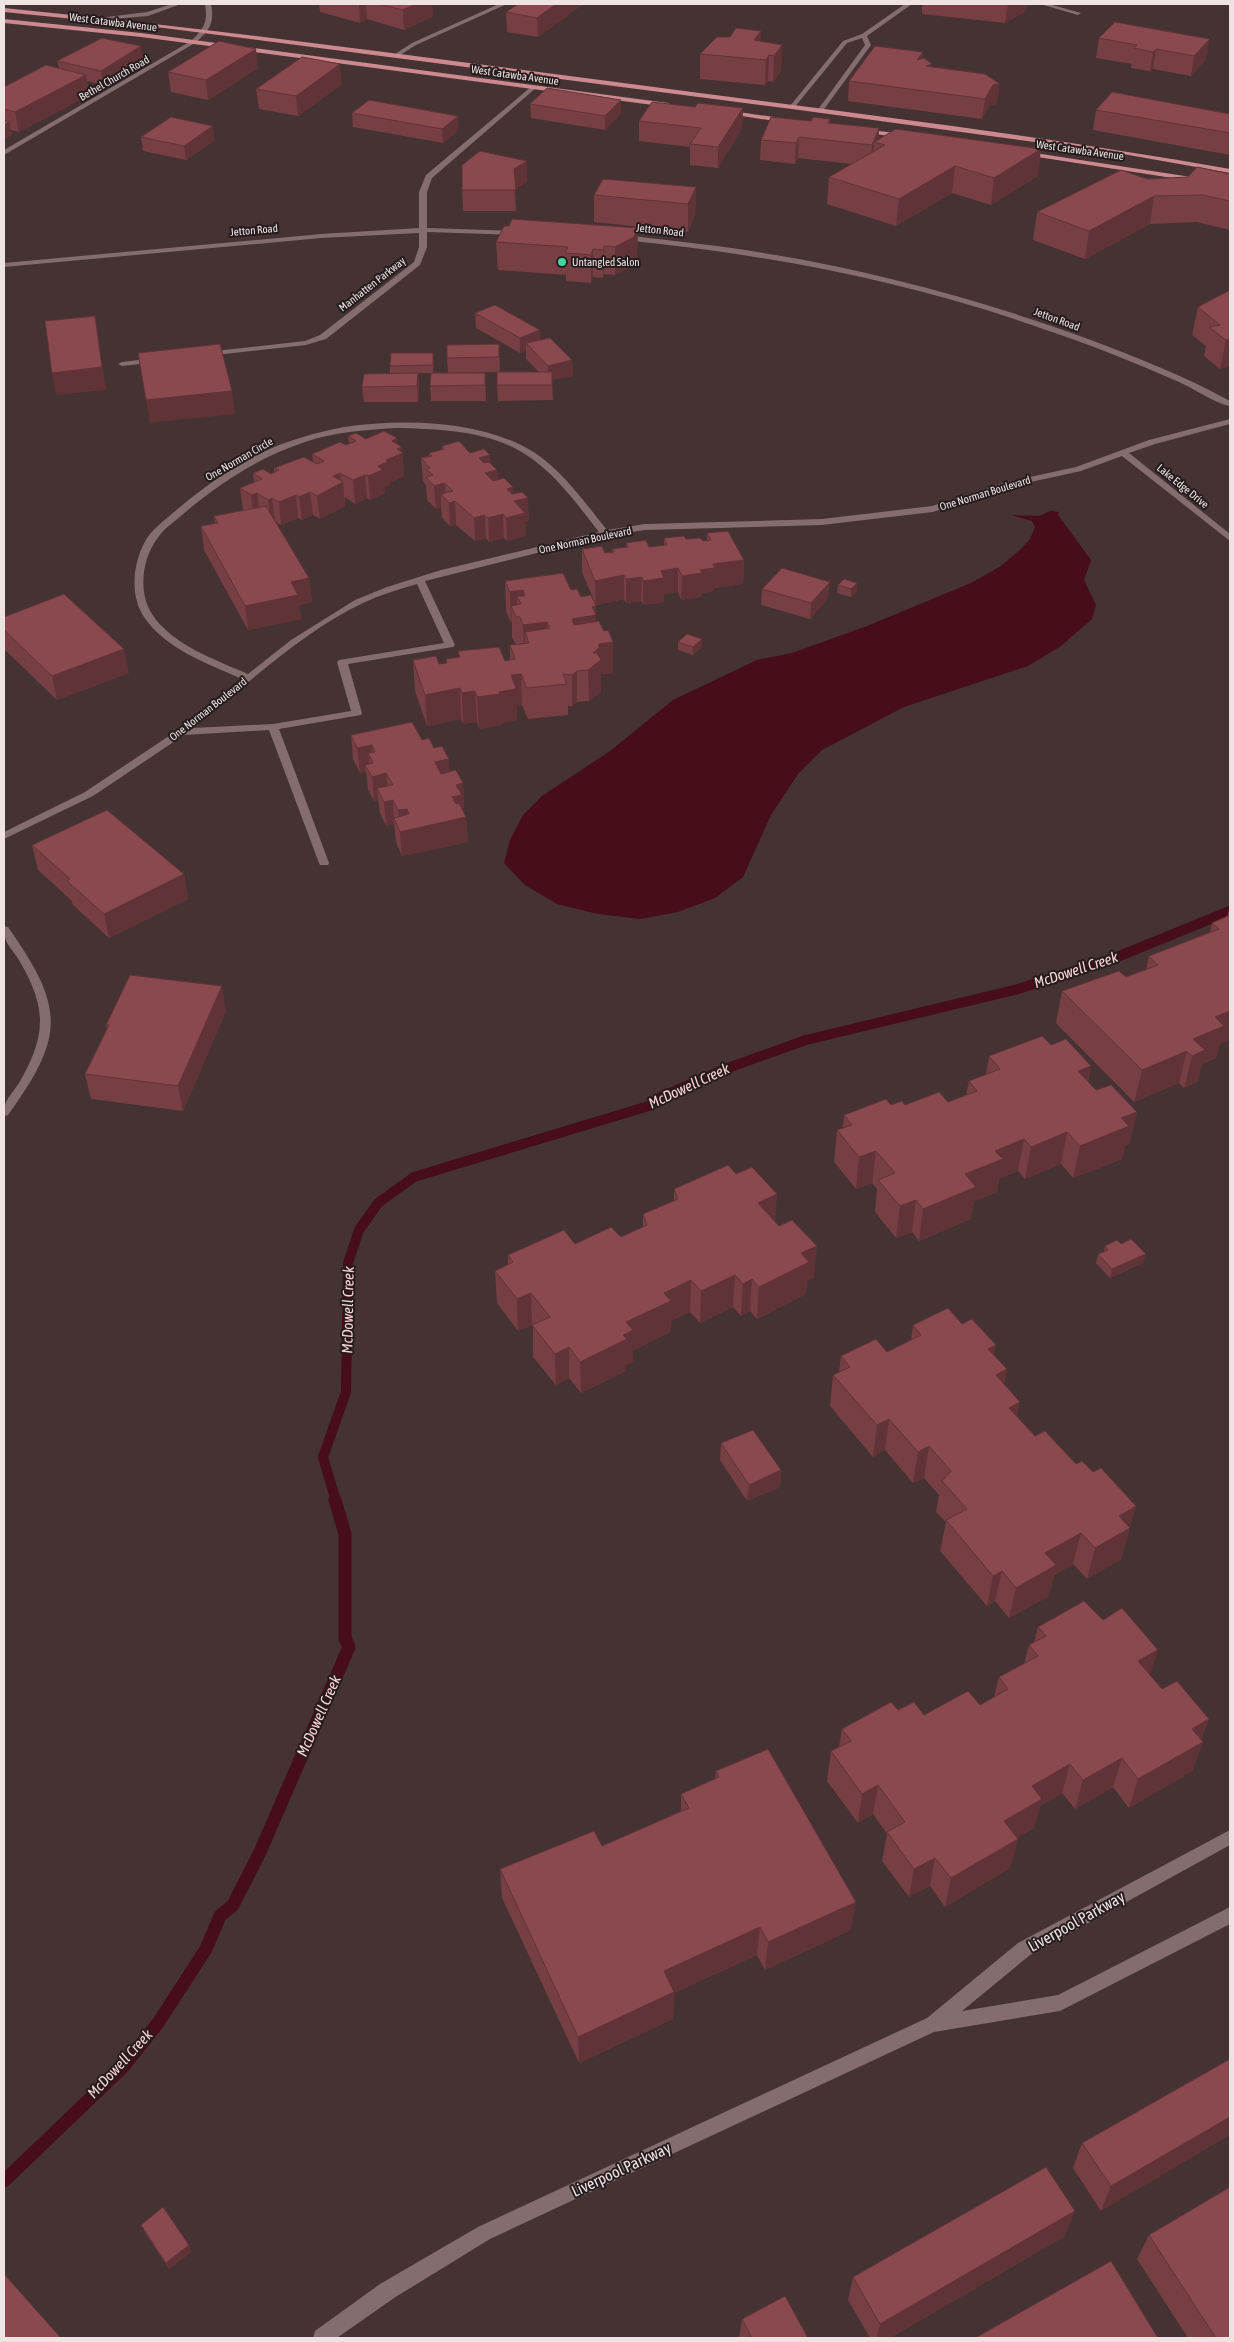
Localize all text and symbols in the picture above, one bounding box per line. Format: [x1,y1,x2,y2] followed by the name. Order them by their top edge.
[68,11,158,33] street label: West Catawba Avenue
[77,53,151,103] street label: Bethel Church Road
[470,63,560,87] street label: West Catawba Avenue
[1035,138,1125,162] street label: West Catawba Avenue
[230,222,278,238] street label: Jetton Road
[636,222,684,238] street label: Jetton Road
[336,254,408,314] street label: Manhatten Parkway
[556,256,568,268] marker: Untangled Salon
[572,256,640,268] place label: Untangled Salon
[1033,305,1081,333] street label: Jetton Road
[203,435,275,483] street label: One Norman Circle
[1155,462,1211,510] street label: Lake Edge Drive
[938,473,1032,513] street label: One Norman Boulevard
[538,524,632,556] street label: One Norman Boulevard
[167,675,249,743] street label: One Norman Boulevard
[1032,948,1120,991] water label: McDowell Creek
[646,1059,732,1112] water label: McDowell Creek
[338,1266,357,1354] water label: McDowell Creek
[293,1672,344,1759] water label: McDowell Creek
[1025,1887,1128,1956] street label: Liverpool Parkway
[84,2026,156,2101] water label: McDowell Creek
[568,2138,674,2201] street label: Liverpool Parkway

